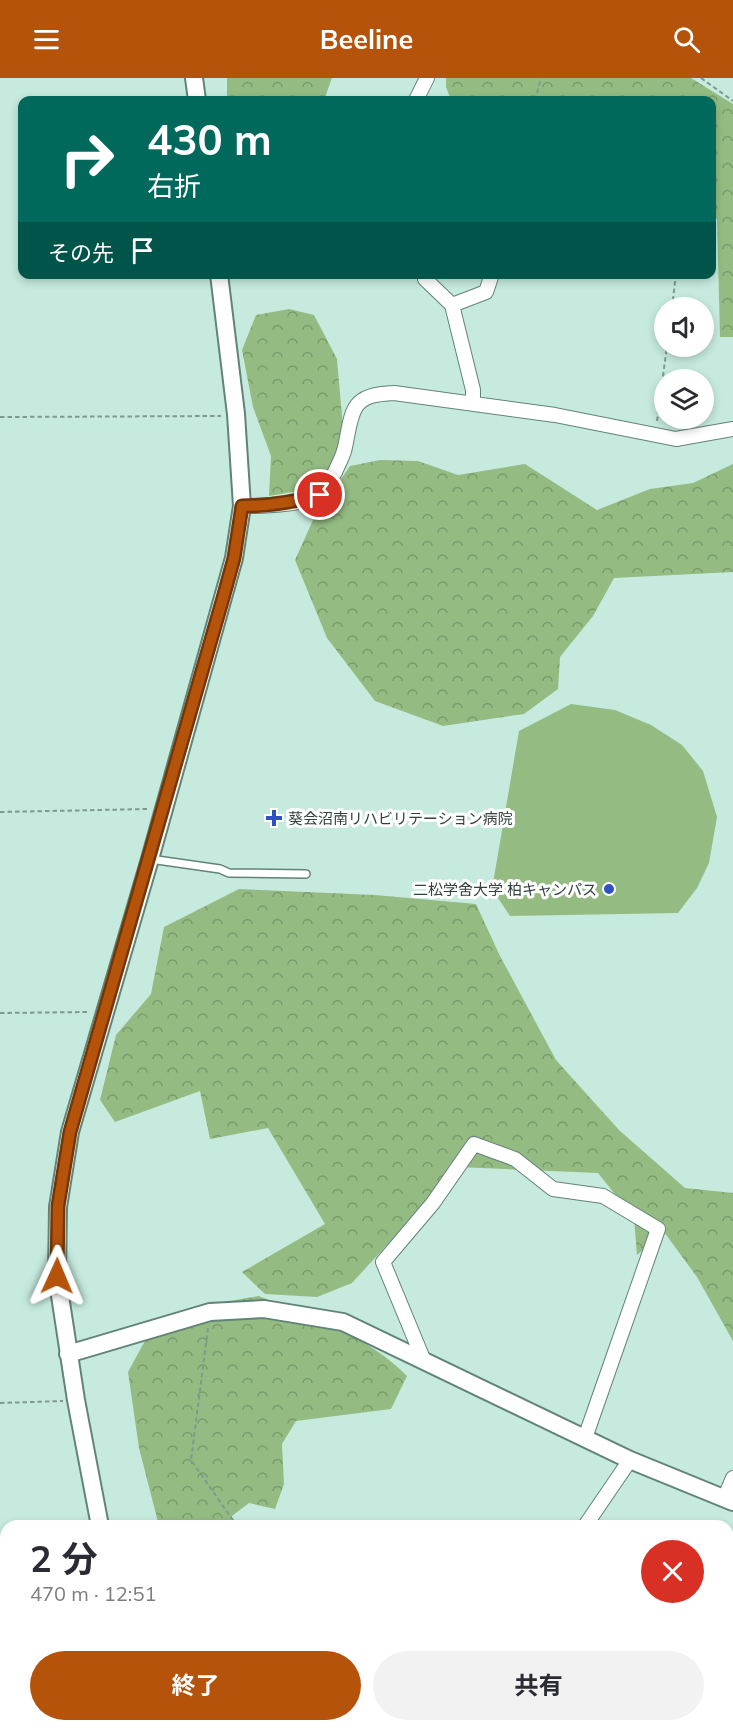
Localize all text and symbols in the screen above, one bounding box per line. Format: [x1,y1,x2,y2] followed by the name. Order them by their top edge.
[320,22,413,56] text: Beeline
[30,23,63,56] icon: menu
[670,23,703,56] icon: search
[147,113,272,166] text: 430 m
[48,120,126,198] icon: right
[147,169,201,203] text: 右折
[126,234,159,267] icon: arrive
[48,239,114,267] text: その先
[654,297,714,429] map controls
[654,297,714,357] button: sound
[654,369,714,429] button: layers
[294,469,345,520] pin
[303,478,336,511] icon: arrive
[265,809,283,827] marker: 葵会沼南リハビリテーション病院
[288,809,513,828] place label: 葵会沼南リハビリテーション病院
[413,880,597,899] place label: 二松学舍大学 柏キャンパス
[602,882,616,896] marker: 二松学舍大学 柏キャンパス
[25,1244,89,1308] position arrow
[30,1536,97,1581] text: 2 分
[641,1540,704,1603] button: close
[30,1581,156,1606] text: 470 m · 12:51
[30,1651,361,1720] button: 終了
[373,1651,704,1720] button: 共有

